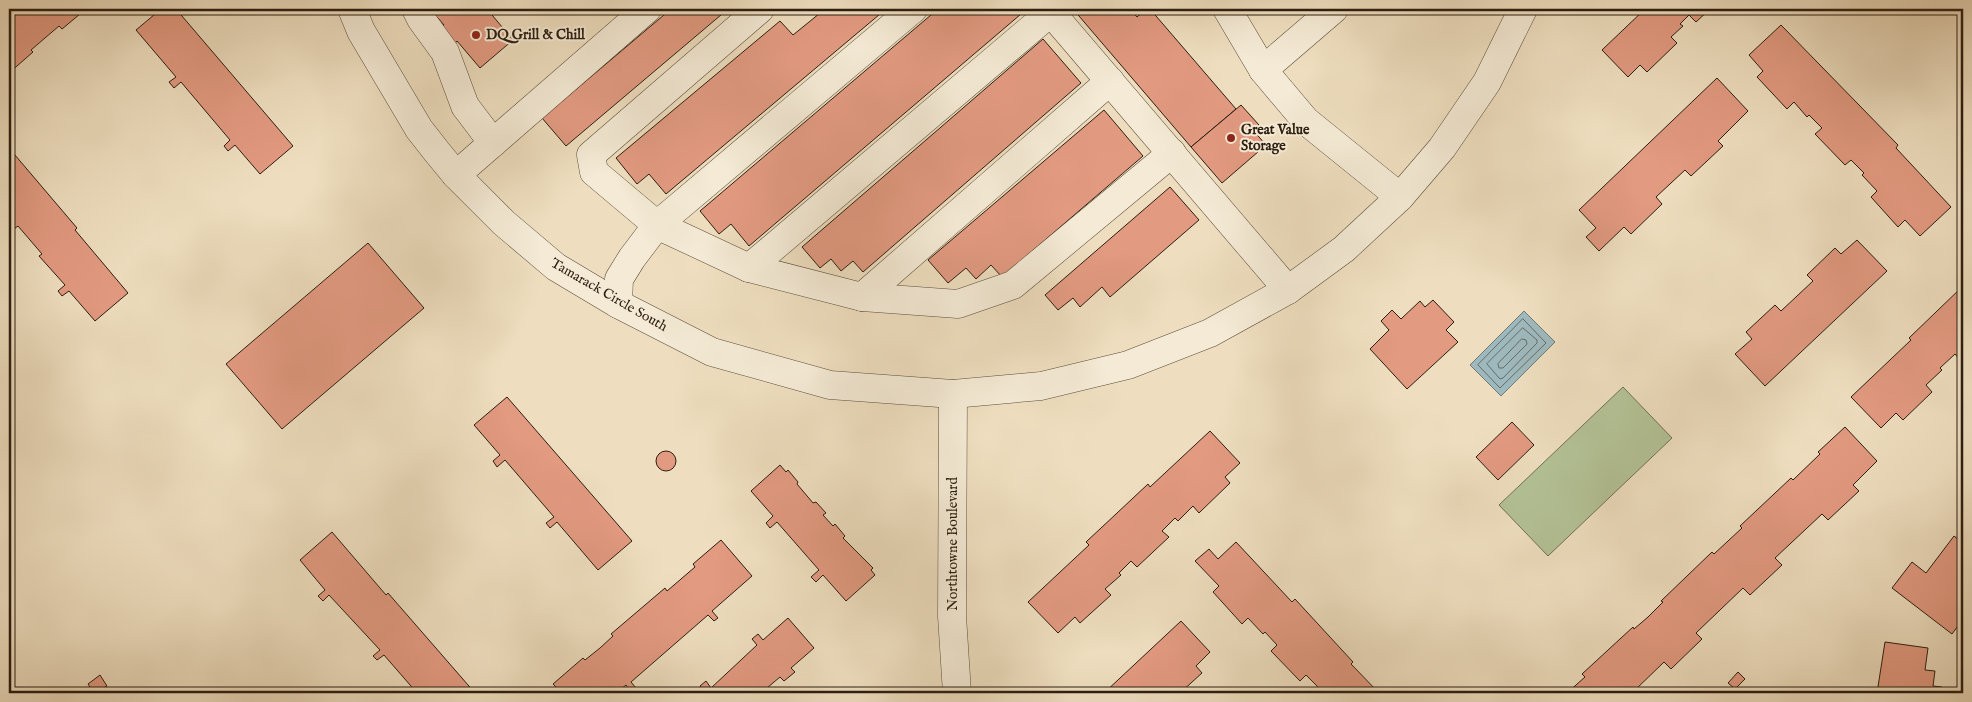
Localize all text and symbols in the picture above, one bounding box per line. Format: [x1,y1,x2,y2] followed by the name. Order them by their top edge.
[486,26,586,44] place label: DQ Grill & Chill
[470,29,482,41] marker: DQ Grill & Chill
[1241,121,1310,155] place label: Great Value Storage
[1225,132,1237,144] marker: Great Value Storage
[547,254,671,336] street label: Tamarack Circle South
[944,477,962,611] street label: Northtowne Boulevard

